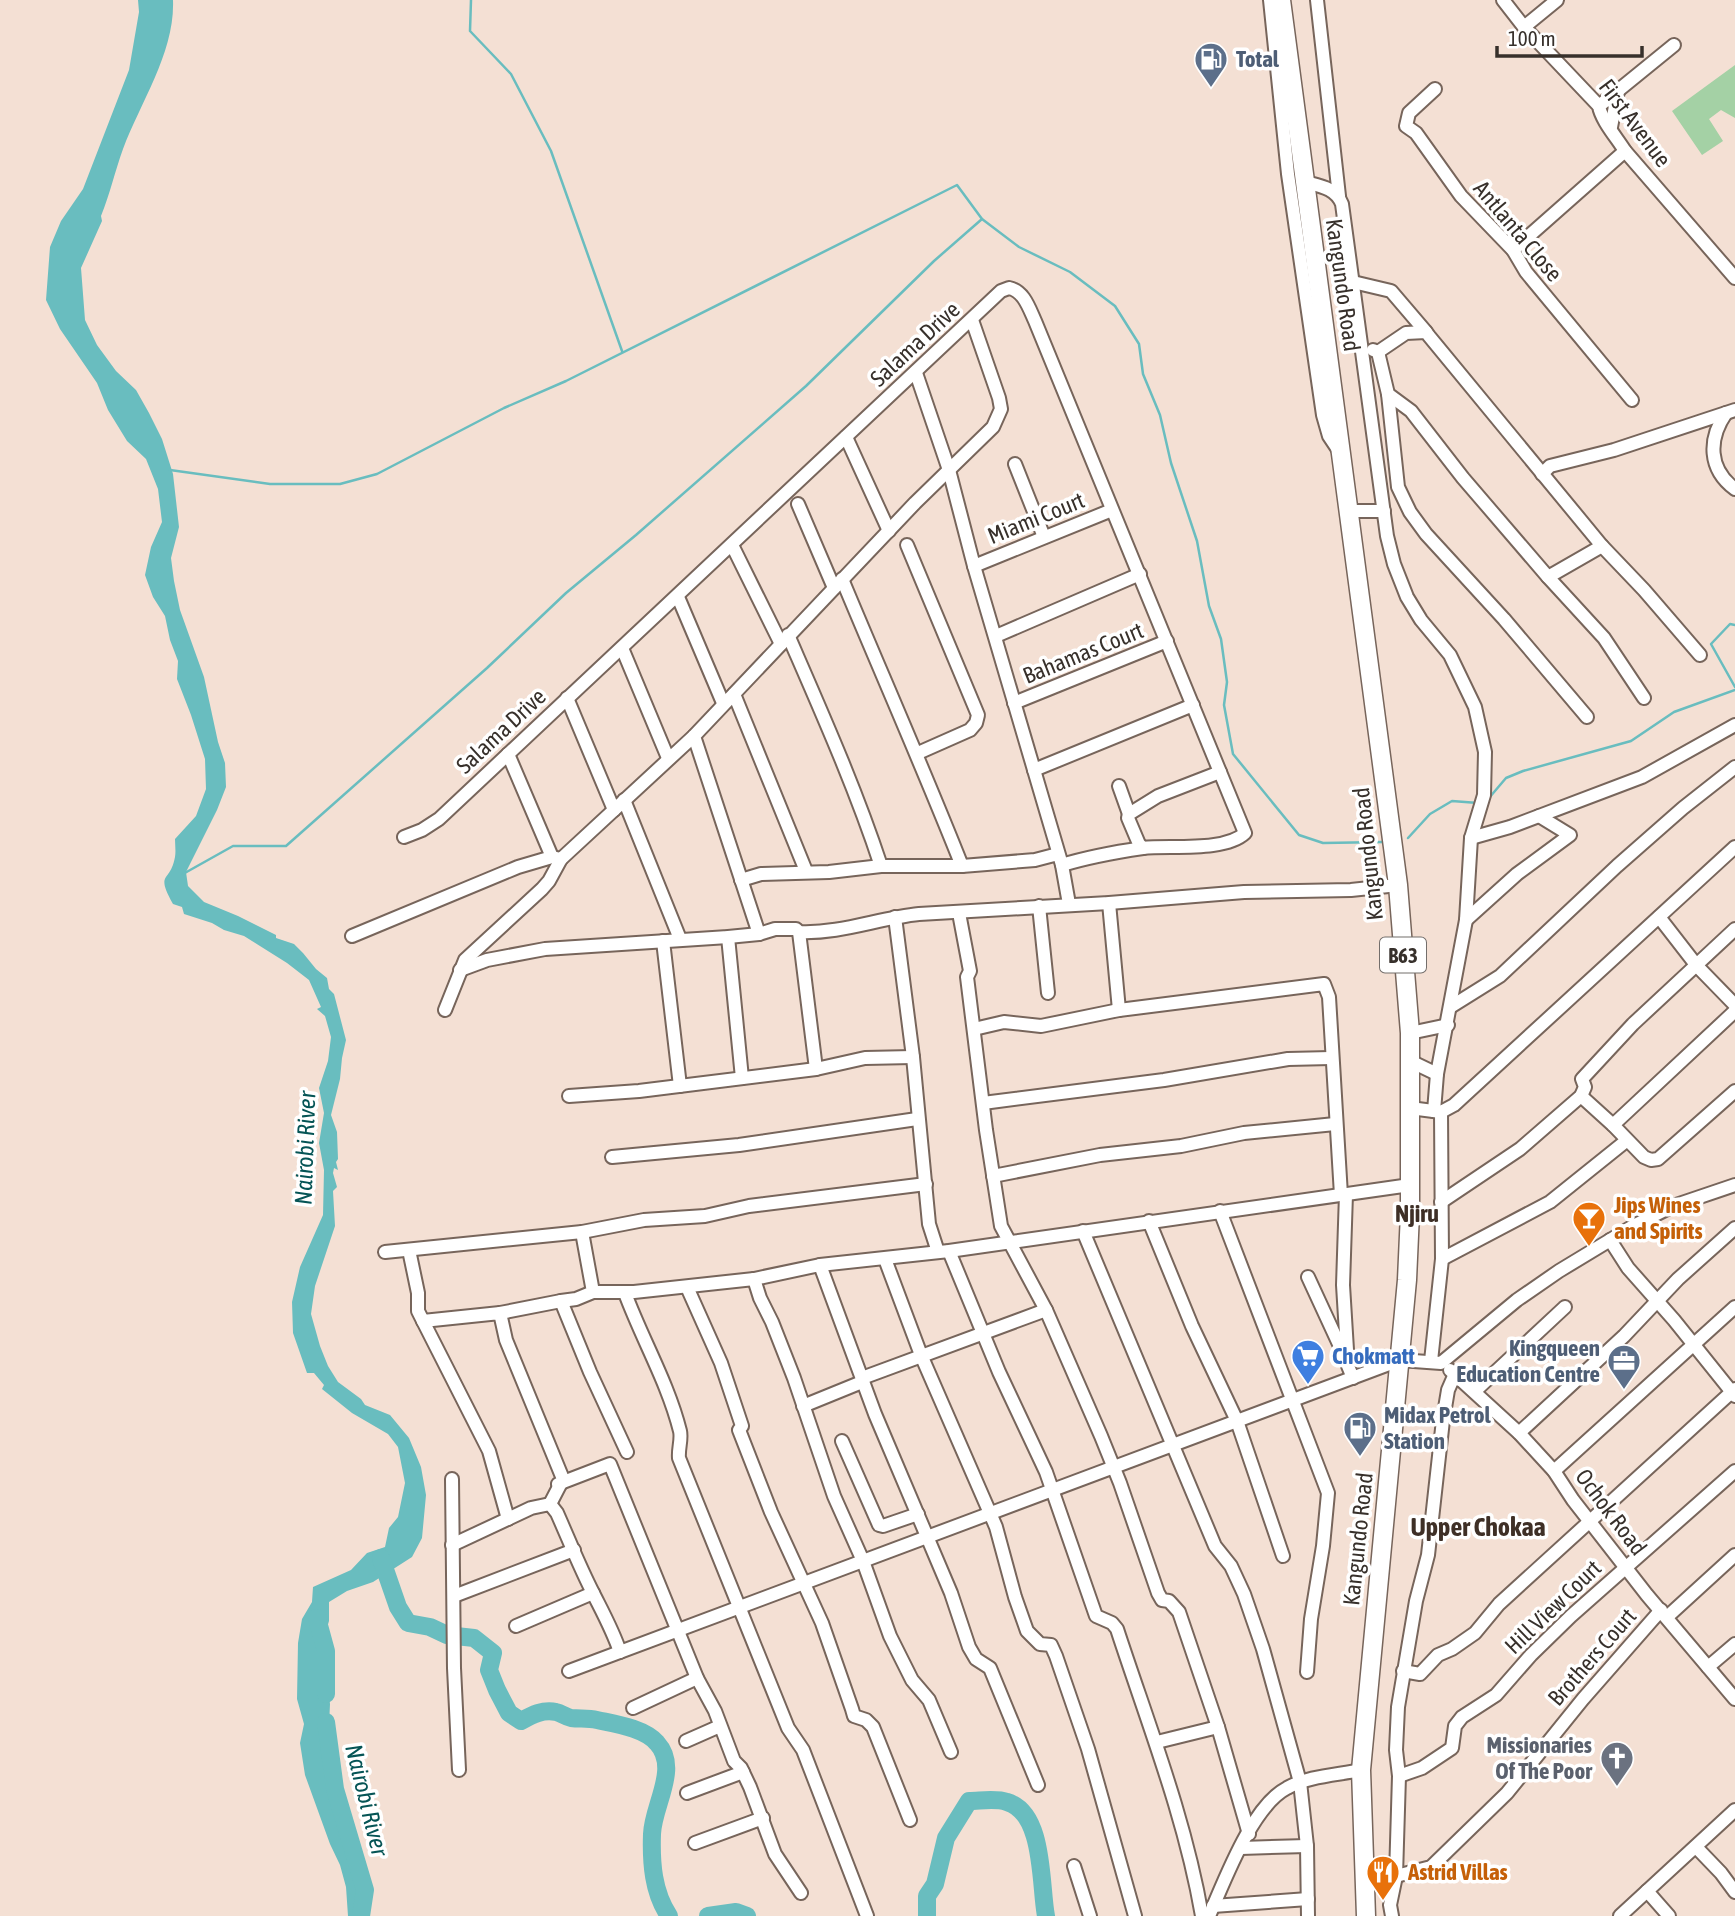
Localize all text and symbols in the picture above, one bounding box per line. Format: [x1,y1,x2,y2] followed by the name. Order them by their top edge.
[1497,14,1642,58] scale bar
[1508,26,1556,50] text: 100 m
[1192,40,1230,89] fuel station icon: Total
[1236,46,1280,72] place label: Total
[1594,74,1676,172] street label: First Avenue
[1468,176,1568,286] street label: Antlanta Close
[1321,217,1365,353] street label: Kangundo Road
[865,296,965,392] street label: Salama Drive
[984,487,1088,549] street label: Miami Court
[1019,617,1147,689] street label: Bahamas Court
[451,683,551,779] street label: Salama Drive
[1348,786,1388,922] street label: Kangundo Road
[1380,937,1426,972] road number: B63
[290,1090,321,1205] water label: Nairobi River
[1613,1192,1703,1244] place label: Jips Wines and Spirits
[1570,1199,1608,1248] bar icon: Jips Wines and Spirits
[1395,1200,1439,1227] district label: Njiru
[1456,1335,1600,1387] place label: Kingqueen Education Centre
[1289,1337,1327,1386] supermarket icon: Chokmatt
[1605,1342,1643,1391] office icon: Kingqueen Education Centre
[1332,1343,1415,1369] place label: Chokmatt
[1384,1402,1491,1454] place label: Midax Petrol Station
[1341,1409,1379,1458] fuel station icon: Midax Petrol Station
[1570,1464,1652,1560] street label: Ochok Road
[1338,1471,1378,1607] street label: Kangundo Road
[1410,1512,1546,1542] district label: Upper Chokaa
[1500,1555,1606,1659] street label: Hill View Court
[1543,1603,1641,1711] street label: Brothers Court
[1486,1732,1593,1784] place label: Missionaries Of The Poor
[1598,1739,1636,1788] church icon: Missionaries Of The Poor
[340,1742,394,1859] water label: Nairobi River
[1364,1853,1402,1902] restaurant icon: Astrid Villas
[1407,1859,1508,1885] place label: Astrid Villas

